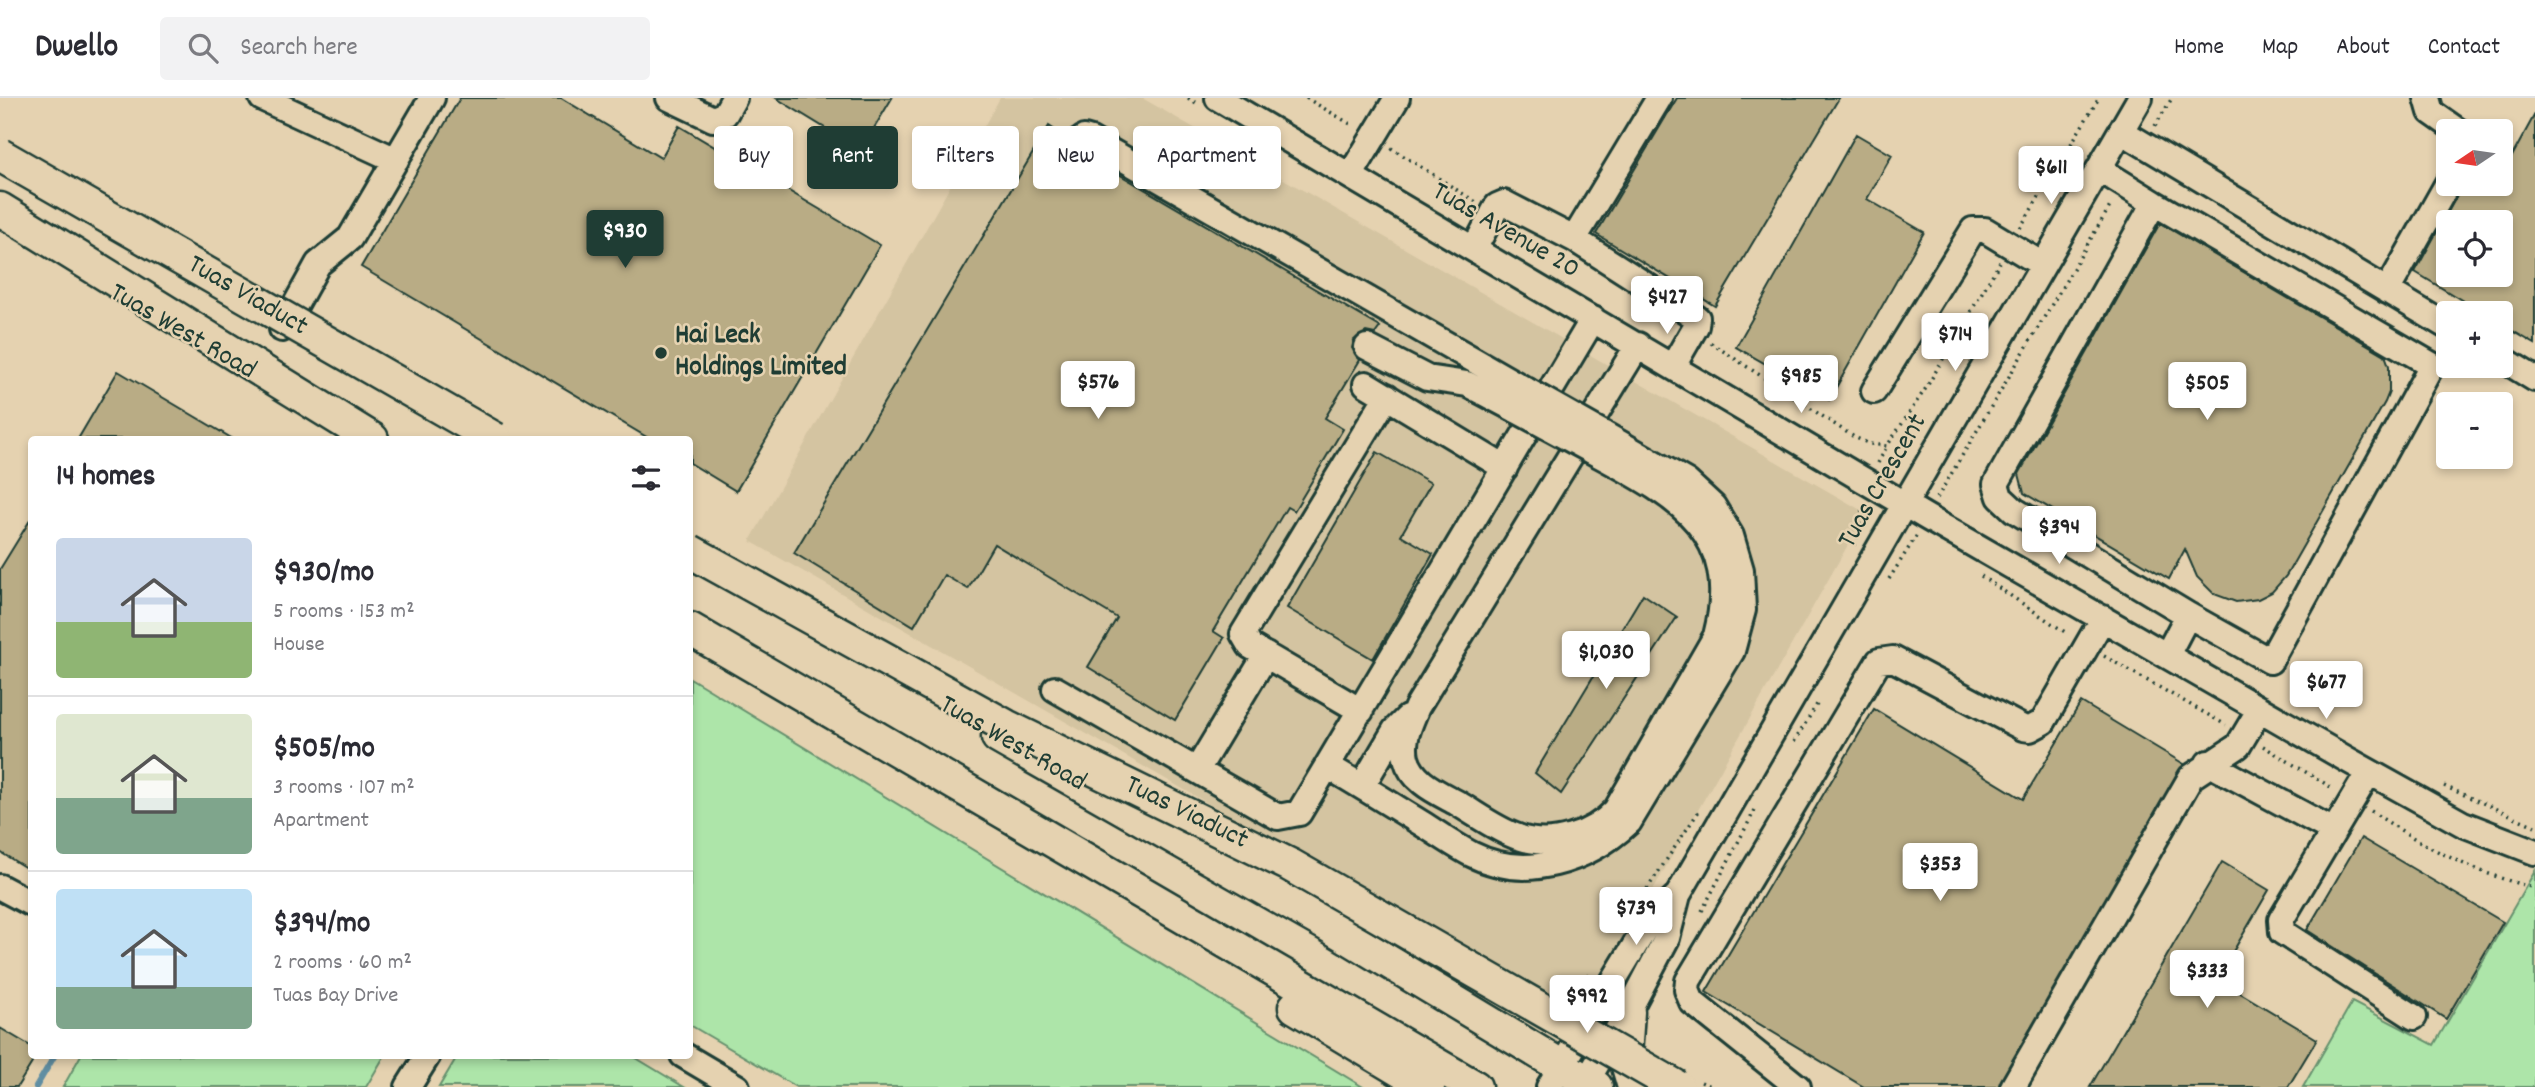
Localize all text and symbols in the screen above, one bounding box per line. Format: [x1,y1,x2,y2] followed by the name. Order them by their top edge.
[160,17,650,80] search box
[35,25,118,72] text: Dwello
[184,29,222,67] icon: search
[240,30,358,67] text: Search here
[2174,31,2224,65] text: Home
[2262,31,2298,65] text: Map
[2336,31,2390,65] text: About
[2428,31,2500,65] text: Contact
[2436,119,2513,196] north arrow
[2436,119,2513,469] map controls
[714,126,793,189] chip: Buy
[807,126,898,189] chip: Rent
[912,126,1019,189] chip: Filters
[1033,126,1119,189] chip: New
[1133,126,1281,189] chip: Apartment
[2010,146,2092,206] pin: $611
[2034,152,2068,185] text: $611
[1423,173,1587,291] street label: Tuas Avenue 20
[2436,210,2513,287] button: locate
[584,211,666,270] pin: $930
[603,216,647,249] text: $930
[179,246,315,348] street label: Tuas Viaduct
[101,275,263,391] street label: Tuas West Road
[1626,276,1708,336] pin: $427
[1647,282,1687,315] text: $427
[2436,301,2513,378] button: +
[1914,314,1996,373] pin: $714
[675,317,847,389] place label: Hai Leck Holdings Limited
[1937,319,1973,352] text: $714
[653,345,669,361] marker: Hai Leck Holdings Limited
[1760,356,1842,415] pin: $985
[1780,361,1822,394] text: $985
[1057,362,1139,421] pin: $576
[2166,362,2248,422] pin: $505
[1077,367,1119,400] text: $576
[2184,368,2230,401] text: $505
[2436,392,2513,469] button: −
[1829,407,1939,557] street label: Tuas Crescent
[56,457,155,500] text: 14 homes
[627,459,665,497] icon: filters
[2018,506,2100,566] pin: $394
[2038,512,2080,545] text: $394
[273,553,374,596] text: $930/mo
[112,566,196,650] icon: home
[273,596,415,629] text: 5 rooms · 153 m²
[273,629,325,662] text: House
[1549,632,1663,691] pin: $1,030
[1578,637,1634,670] text: $1,030
[2285,662,2367,721] pin: $677
[2306,667,2346,700] text: $677
[931,687,1093,803] street label: Tuas West Road
[273,729,375,772] text: $505/mo
[112,742,196,826] icon: home
[1117,767,1255,861] street label: Tuas Viaduct
[273,772,415,805] text: 3 rooms · 107 m²
[273,805,369,838] text: Apartment
[1899,844,1981,903] pin: $353
[1919,849,1961,882] text: $353
[1595,888,1677,947] pin: $739
[1615,893,1657,926] text: $739
[273,904,370,947] text: $394/mo
[112,917,196,1001] icon: home
[273,947,412,980] text: 2 rooms · 60 m²
[2166,950,2248,1010] pin: $333
[2186,956,2228,989] text: $333
[1546,976,1628,1035] pin: $992
[273,980,398,1013] text: Tuas Bay Drive
[1566,981,1608,1014] text: $992

